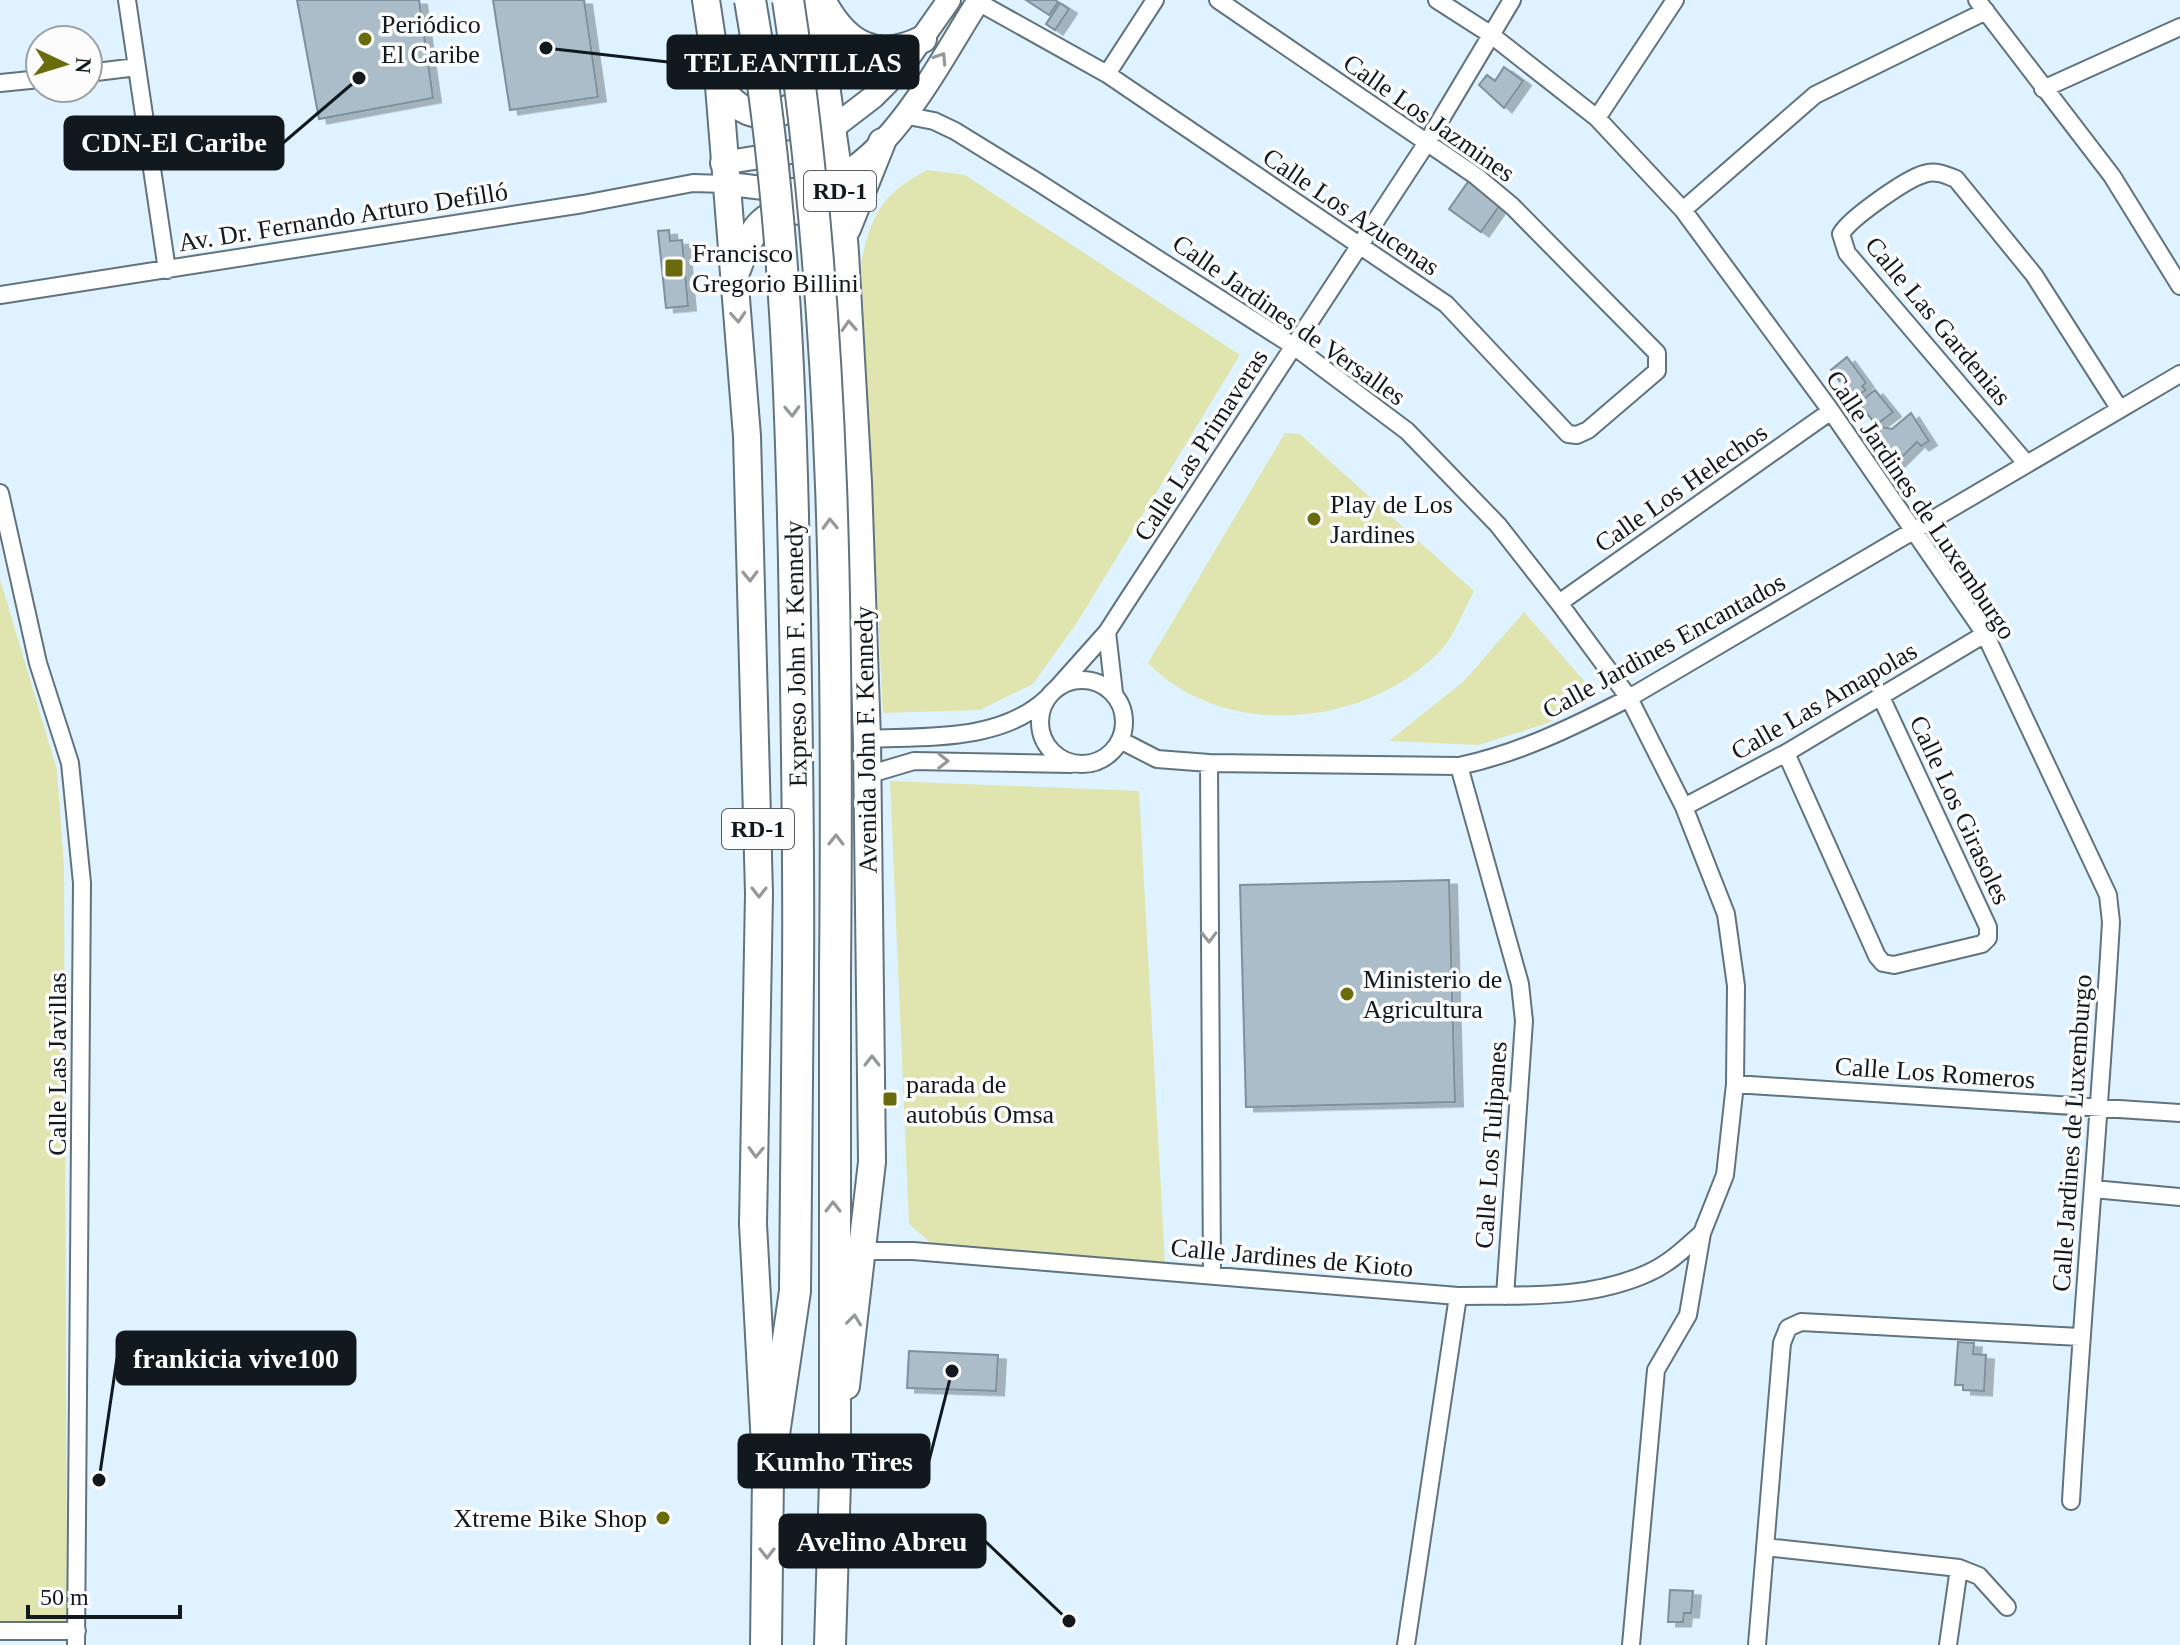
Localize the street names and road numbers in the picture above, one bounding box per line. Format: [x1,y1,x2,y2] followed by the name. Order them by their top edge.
[1338,48,1520,188] street label: Calle Los Jazmines
[1257,142,1445,282] street label: Calle Los Azucenas
[804,171,876,211] road number: RD-1
[176,177,510,257] street label: Av. Dr. Fernando Arturo Defilló
[1167,229,1411,411] street label: Calle Jardines de Versalles
[1859,231,2017,411] street label: Calle Las Gardenias
[1128,344,1274,546] street label: Calle Las Primaveras
[1820,365,2022,645] street label: Calle Jardines de Luxemburgo
[1589,418,1773,558] street label: Calle Los Helechos
[779,520,813,788] street label: Expreso John F. Kennedy
[1538,567,1790,725] street label: Calle Jardines Encantados
[849,606,883,874] street label: Avenida John F. Kennedy
[1726,636,1922,766] street label: Calle Las Amapolas
[1904,711,2016,909] street label: Calle Los Girasoles
[722,809,794,849] road number: RD-1
[43,972,72,1156] street label: Calle Las Javillas
[2046,973,2098,1293] street label: Calle Jardines de Luxemburgo
[1469,1040,1513,1250] street label: Calle Los Tulipanes
[1834,1052,2036,1094] street label: Calle Los Romeros
[1170,1233,1414,1283] street label: Calle Jardines de Kioto

